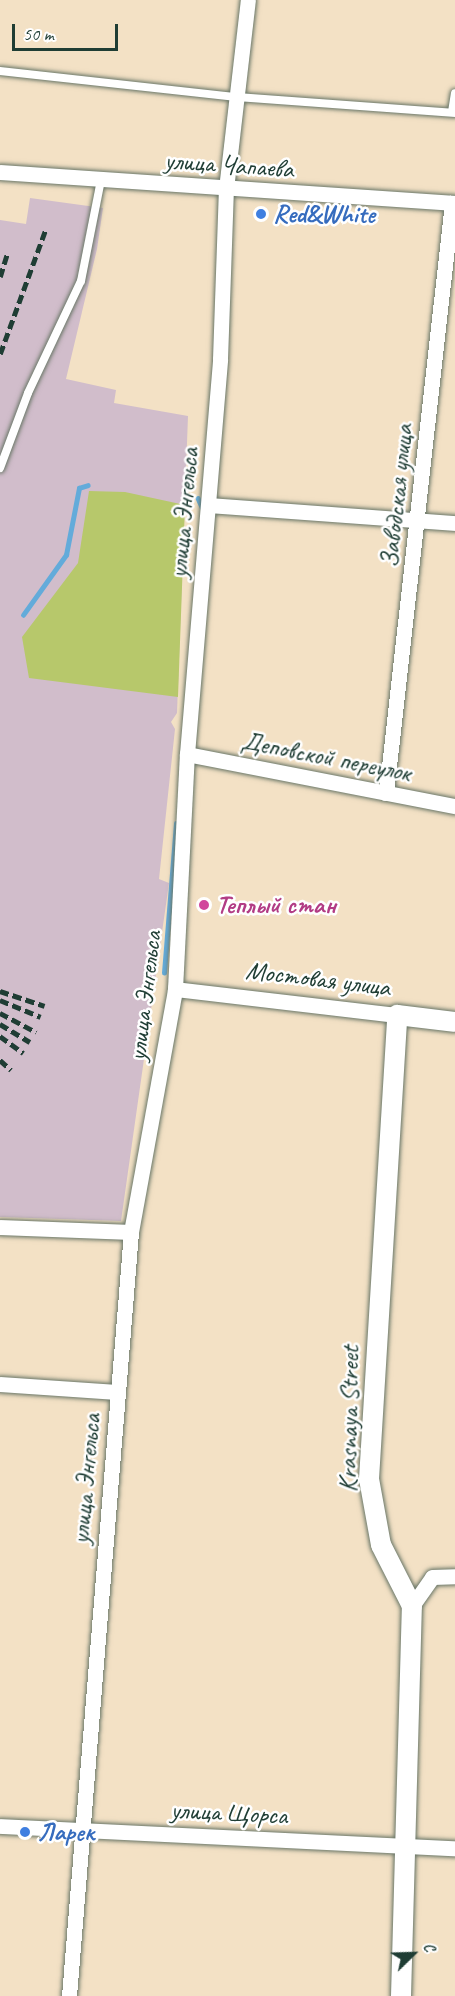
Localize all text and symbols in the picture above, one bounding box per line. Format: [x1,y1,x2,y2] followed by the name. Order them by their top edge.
[15,12,122,50] scale bar
[23,23,54,45] text: 50 m
[164,145,294,185] street label: улица Чапаева
[273,198,375,230] place label: Red&White
[254,207,268,221] marker: Red&White
[374,422,420,570] street label: Заводская улица
[163,446,205,580] street label: улица Энгельса
[239,725,413,789] street label: Деповской переулок
[216,889,336,921] place label: Теплый стан
[197,898,211,912] marker: Теплый стан
[121,929,169,1063] street label: улица Энгельса
[243,955,393,1003] street label: Мостовая улица
[332,1345,366,1493] street label: Krasnaya Street
[65,1412,107,1546] street label: улица Энгельса
[170,1794,288,1832] street label: улица Щорса
[37,1816,95,1848] place label: Ларек
[18,1825,32,1839] marker: Ларек
[383,1924,443,1984] north arrow
[419,1939,440,1954] text: С

